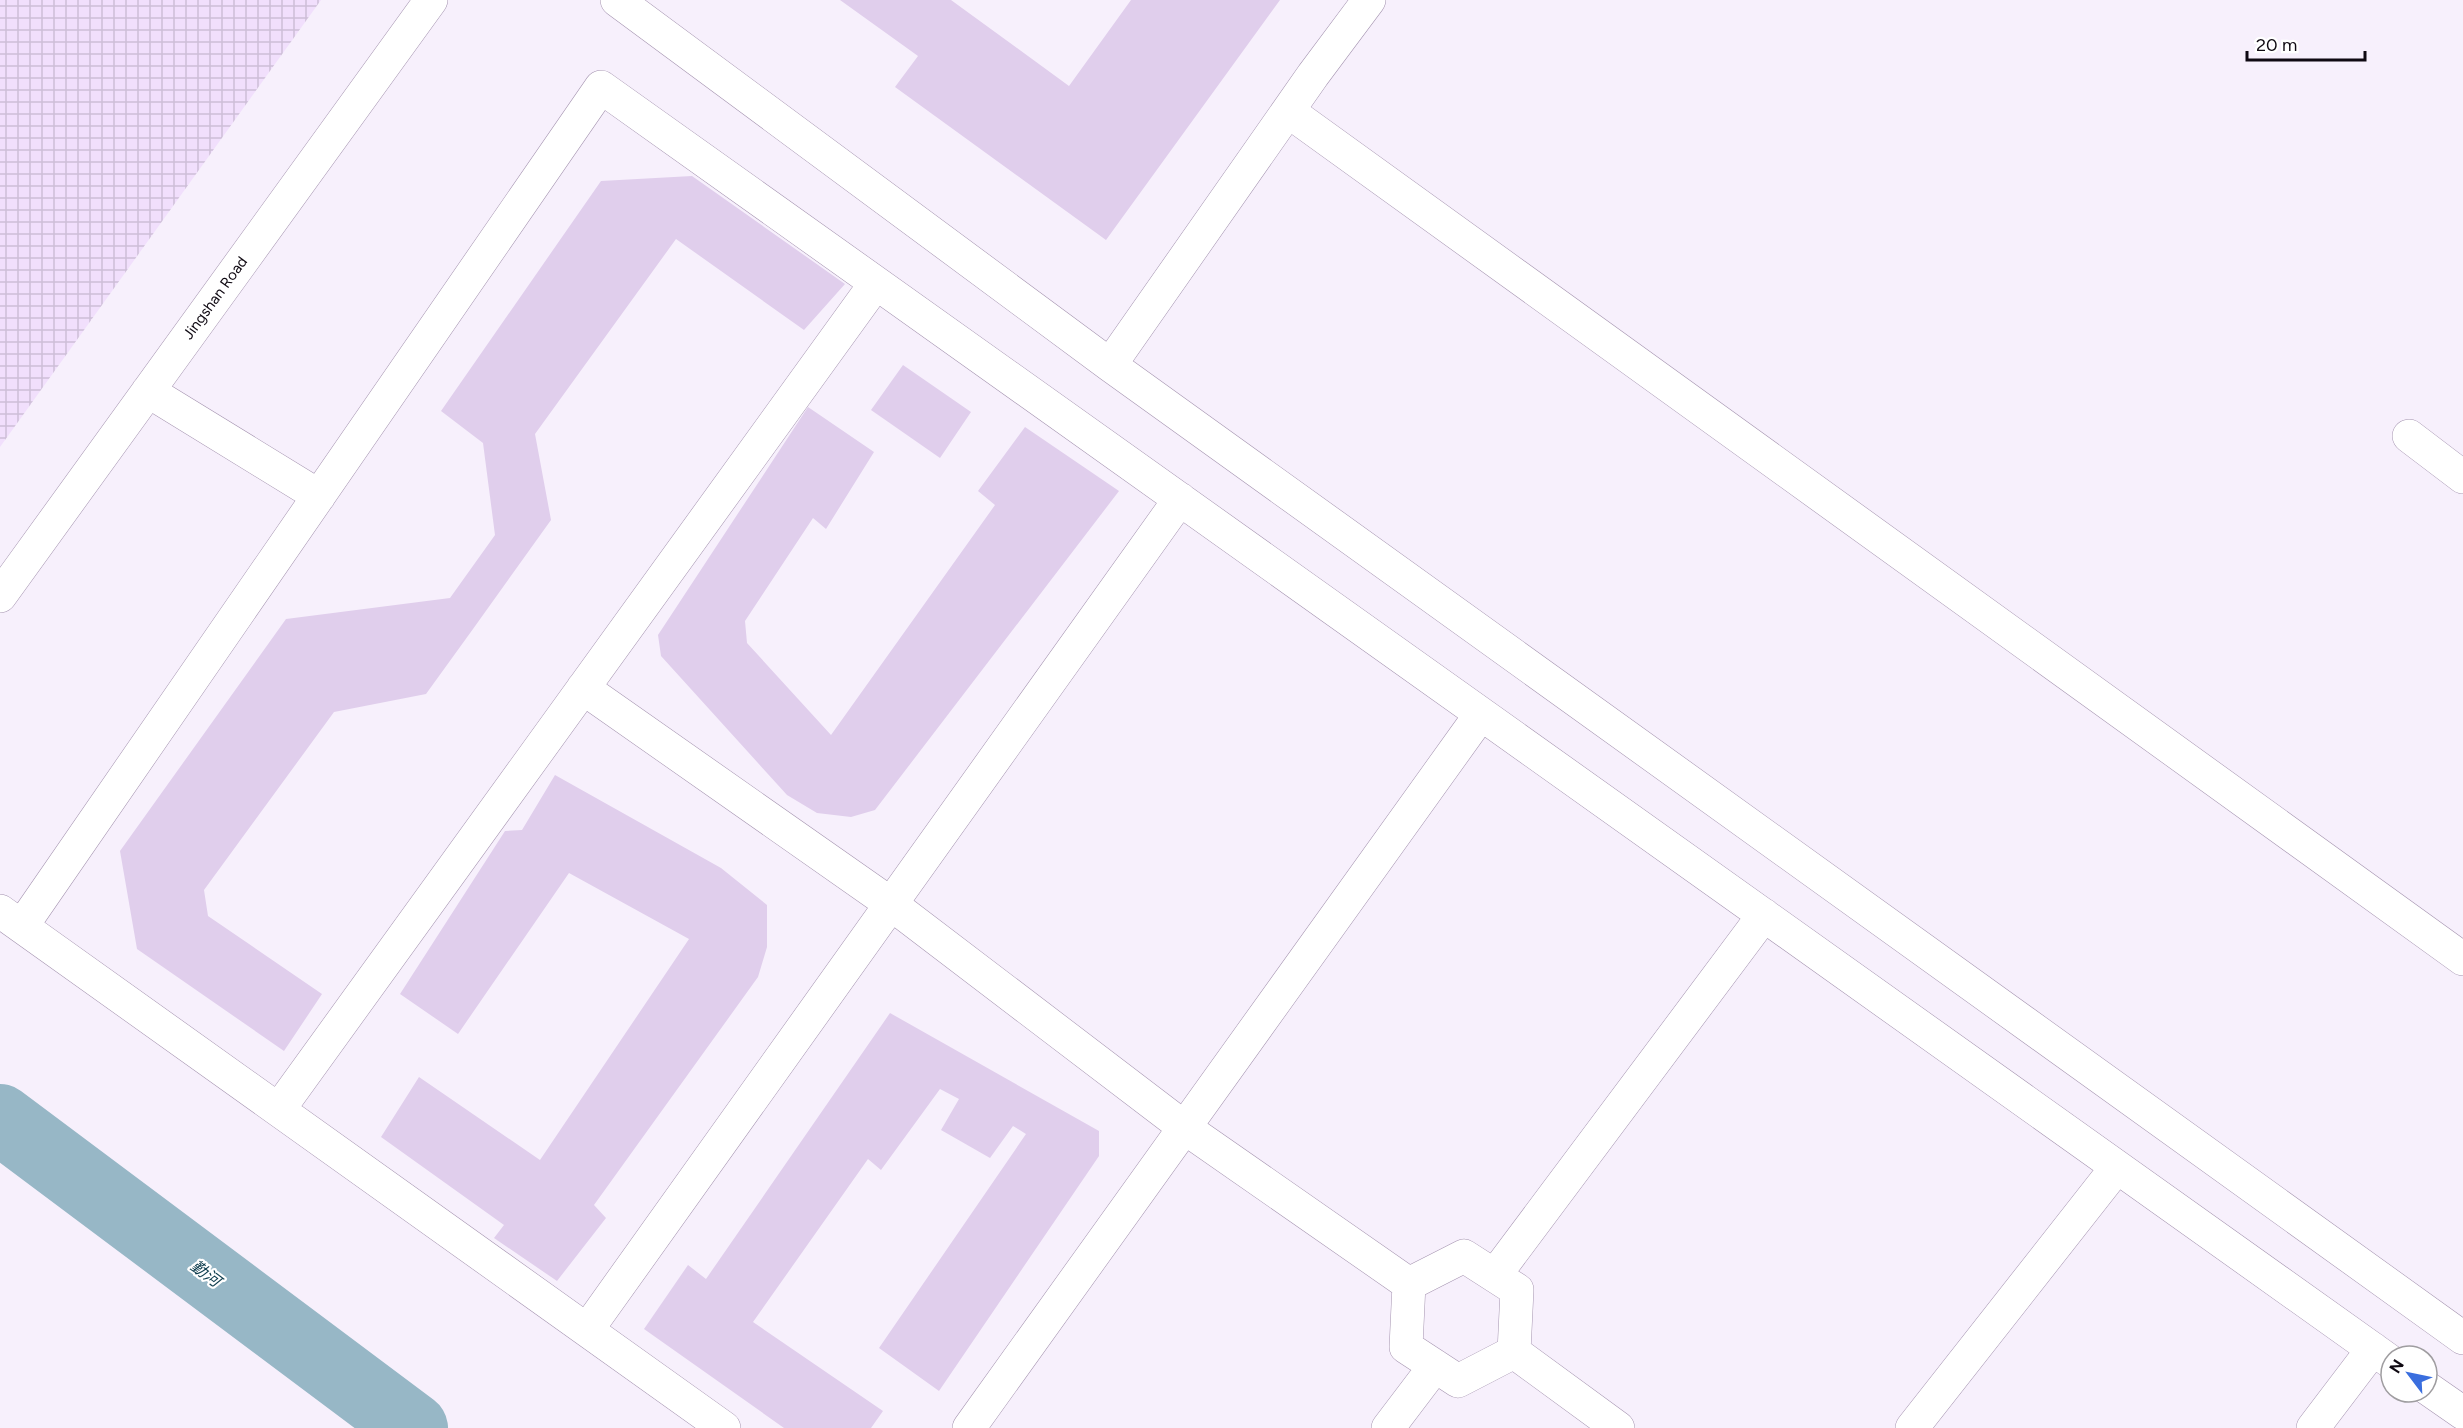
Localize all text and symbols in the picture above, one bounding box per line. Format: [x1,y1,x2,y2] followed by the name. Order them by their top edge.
[2247,24,2366,62] scale bar
[2256,34,2297,56] text: 20 m
[179,253,251,343] street label: Jingshan Road
[187,1256,227,1292] water label: 勤河
[2379,1344,2439,1404] north arrow
[2385,1356,2408,1377] text: N

